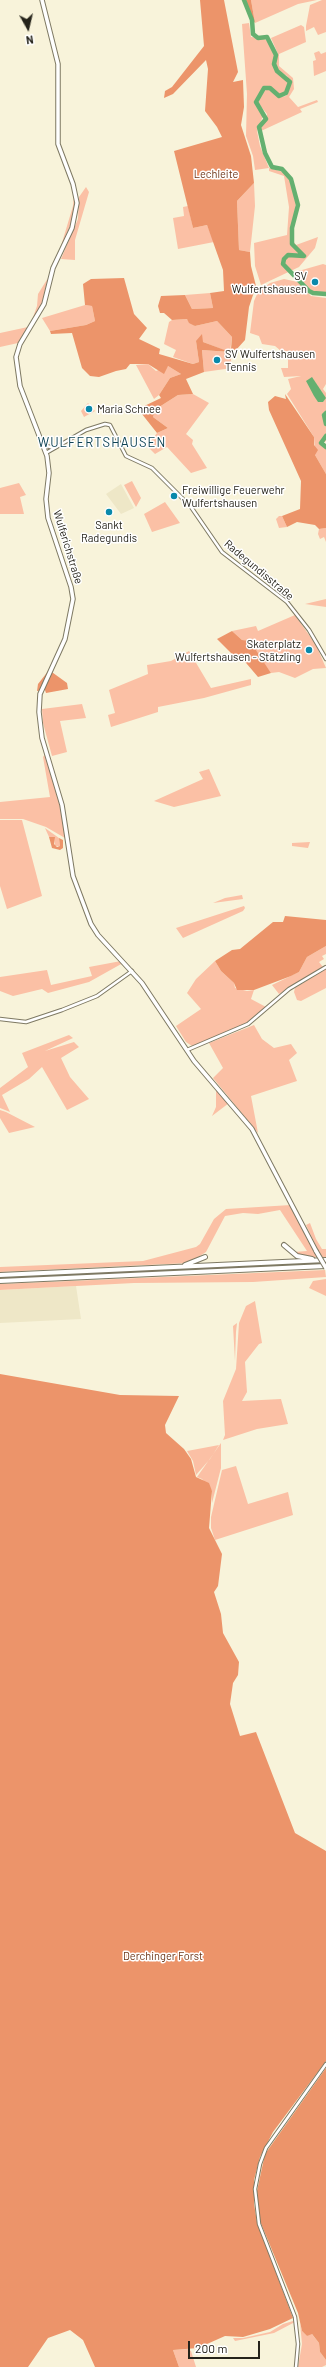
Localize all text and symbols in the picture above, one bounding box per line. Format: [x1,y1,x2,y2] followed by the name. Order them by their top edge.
[8,8,48,48] north arrow
[25,33,34,47] text: N
[194,167,238,181] park label: Lechleite
[232,269,307,295] place label: SV Wulfertshausen
[310,277,320,287] marker: SV Wulfertshausen
[225,347,315,373] place label: SV Wulfertshausen Tennis
[212,355,222,365] marker: SV Wulfertshausen Tennis
[97,402,161,416] place label: Maria Schnee
[84,404,94,414] marker: Maria Schnee
[38,435,166,451] district label: WULFERTSHAUSEN
[182,483,285,509] place label: Freiwillige Feuerwehr Wulfertshausen
[169,491,179,501] marker: Freiwillige Feuerwehr Wulfertshausen
[104,507,114,517] marker: Sankt Radegundis
[50,508,86,586] street label: Wulferichstraße
[81,518,137,544] place label: Sankt Radegundis
[222,537,296,603] street label: Radegundisstraße
[175,637,301,663] place label: Skaterplatz Wulfertshausen - Stätzling
[304,645,314,655] marker: Skaterplatz Wulfertshausen - Stätzling
[123,1949,203,1963] park label: Derchinger Forst
[190,2333,262,2359] scale bar
[195,2341,227,2355] text: 200 m

